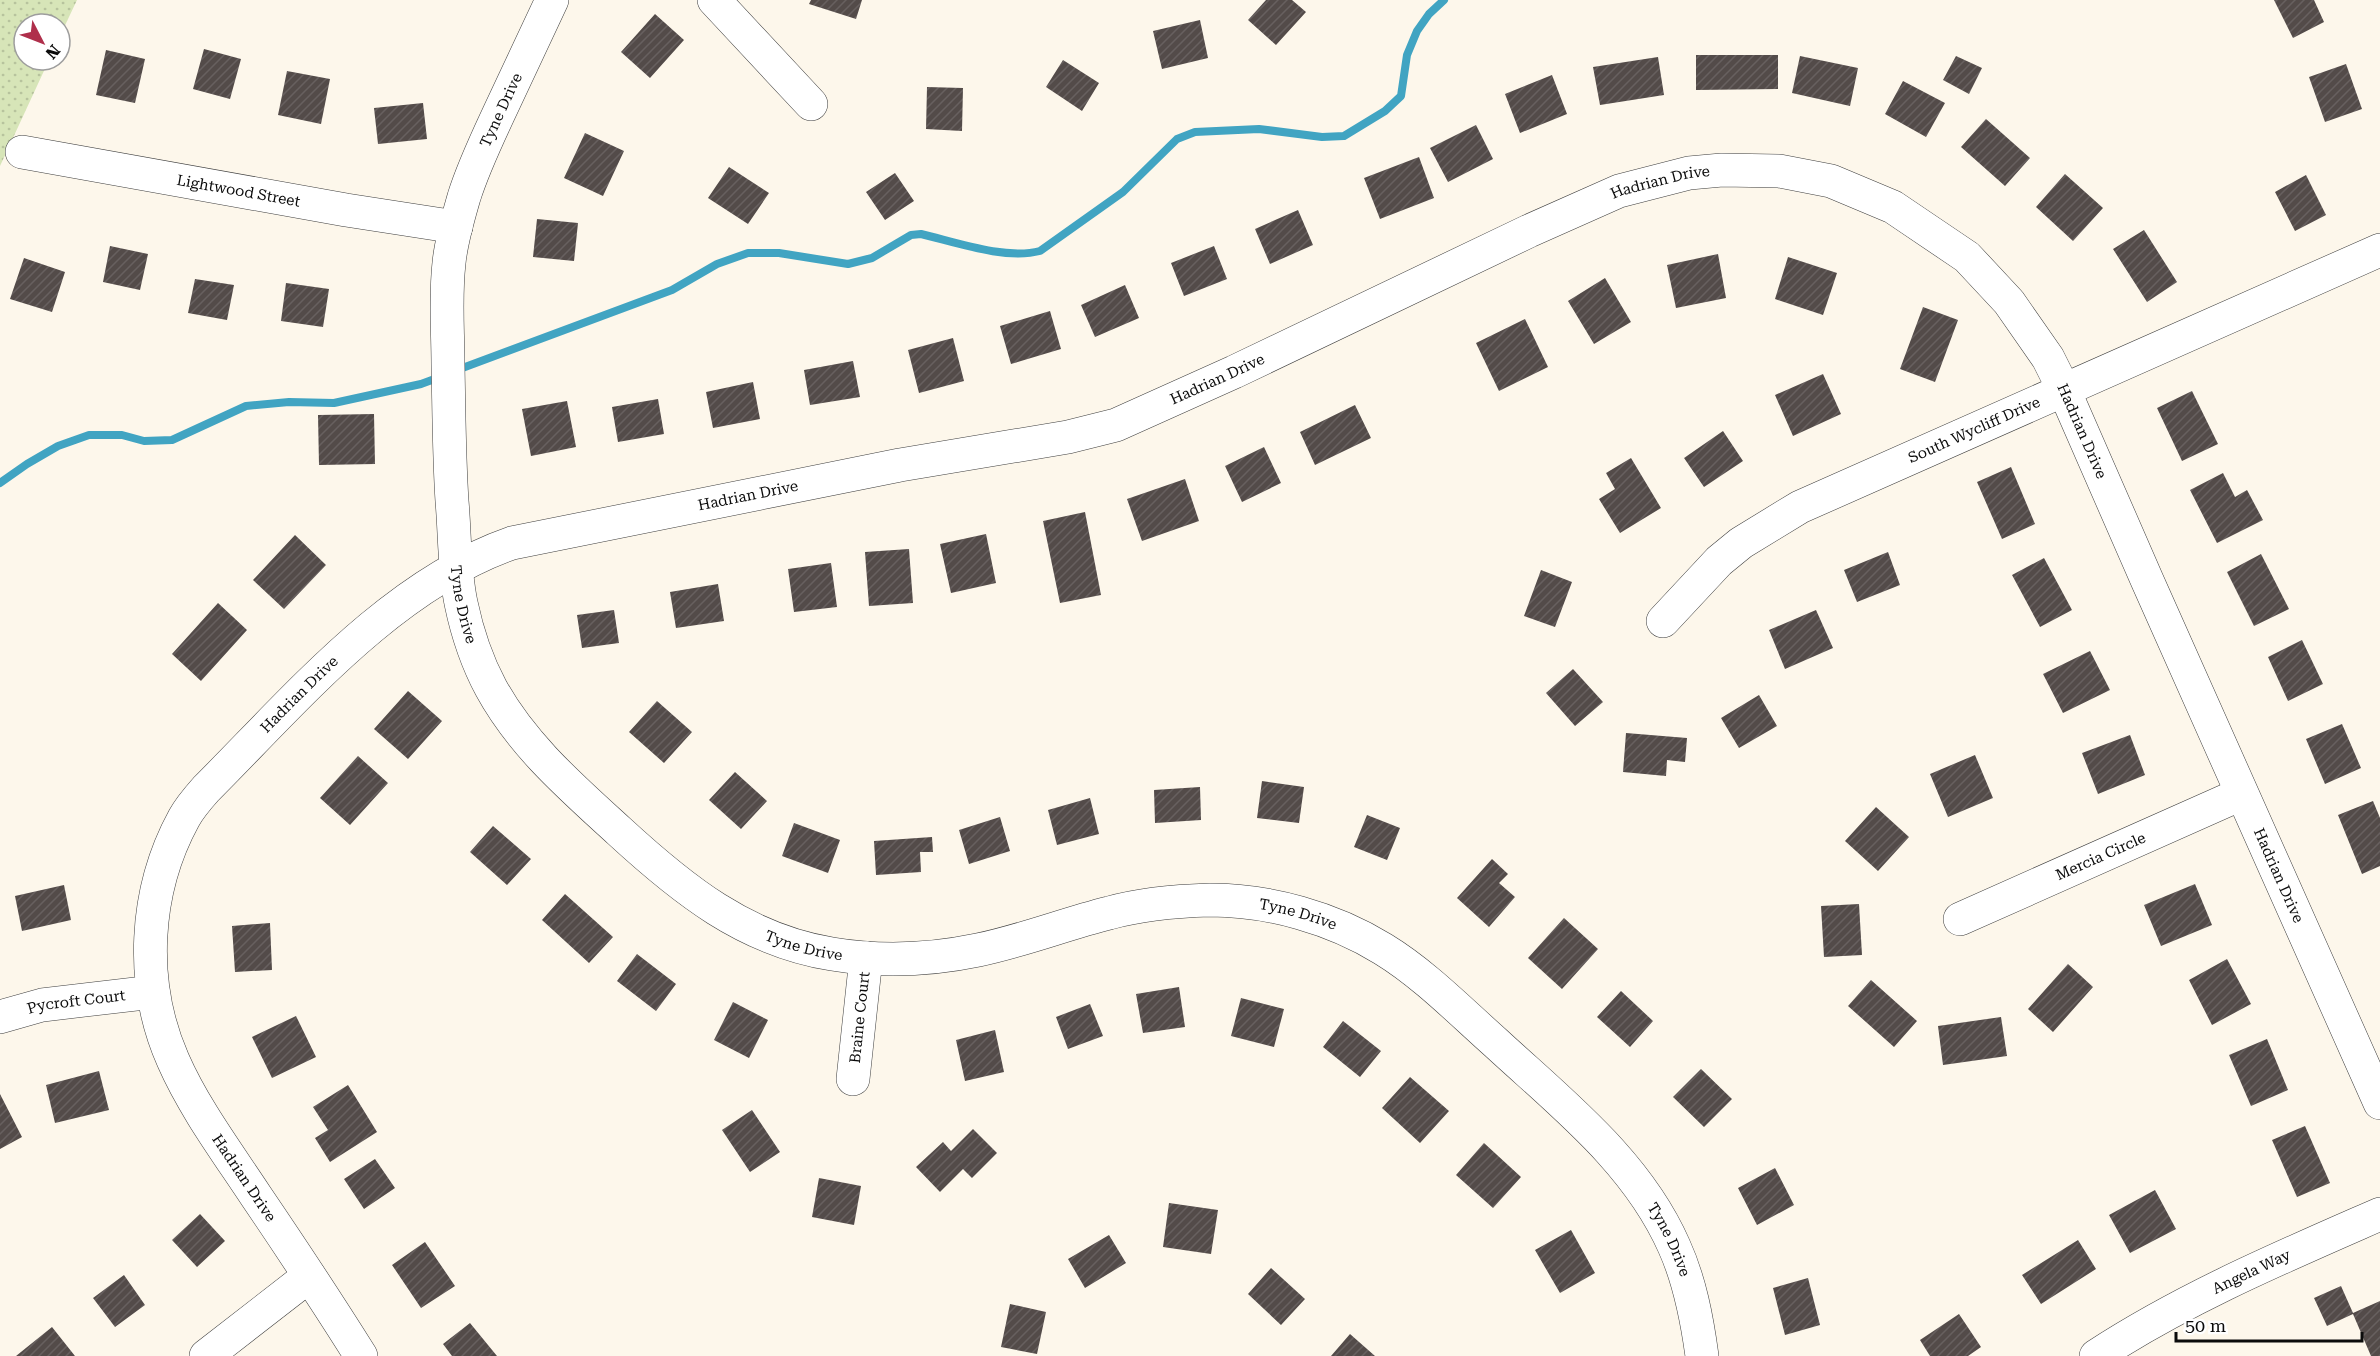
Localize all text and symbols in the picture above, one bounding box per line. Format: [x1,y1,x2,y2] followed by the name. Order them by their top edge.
[12,12,72,72] north arrow
[42,41,64,63] text: N
[476,70,526,150] street label: Tyne Drive
[1608,162,1711,203] street label: Hadrian Drive
[175,171,302,211] street label: Lightwood Street
[1167,350,1267,409] street label: Hadrian Drive
[2053,381,2111,481] street label: Hadrian Drive
[1905,393,2043,467] street label: South Wycliff Drive
[696,477,800,514] street label: Hadrian Drive
[447,564,480,646] street label: Tyne Drive
[257,652,342,737] street label: Hadrian Drive
[2250,825,2308,926] street label: Hadrian Drive
[2053,829,2148,884] street label: Mercia Circle
[1258,895,1340,934] street label: Tyne Drive
[762,927,844,965] street label: Tyne Drive
[846,970,874,1064] street label: Braine Court
[25,986,127,1018] street label: Pycroft Court
[208,1131,280,1225] street label: Hadrian Drive
[1644,1199,1694,1279] street label: Tyne Drive
[2209,1246,2293,1298] street label: Angela Way
[2176,1305,2362,1343] scale bar
[2185,1315,2226,1336] text: 50 m

